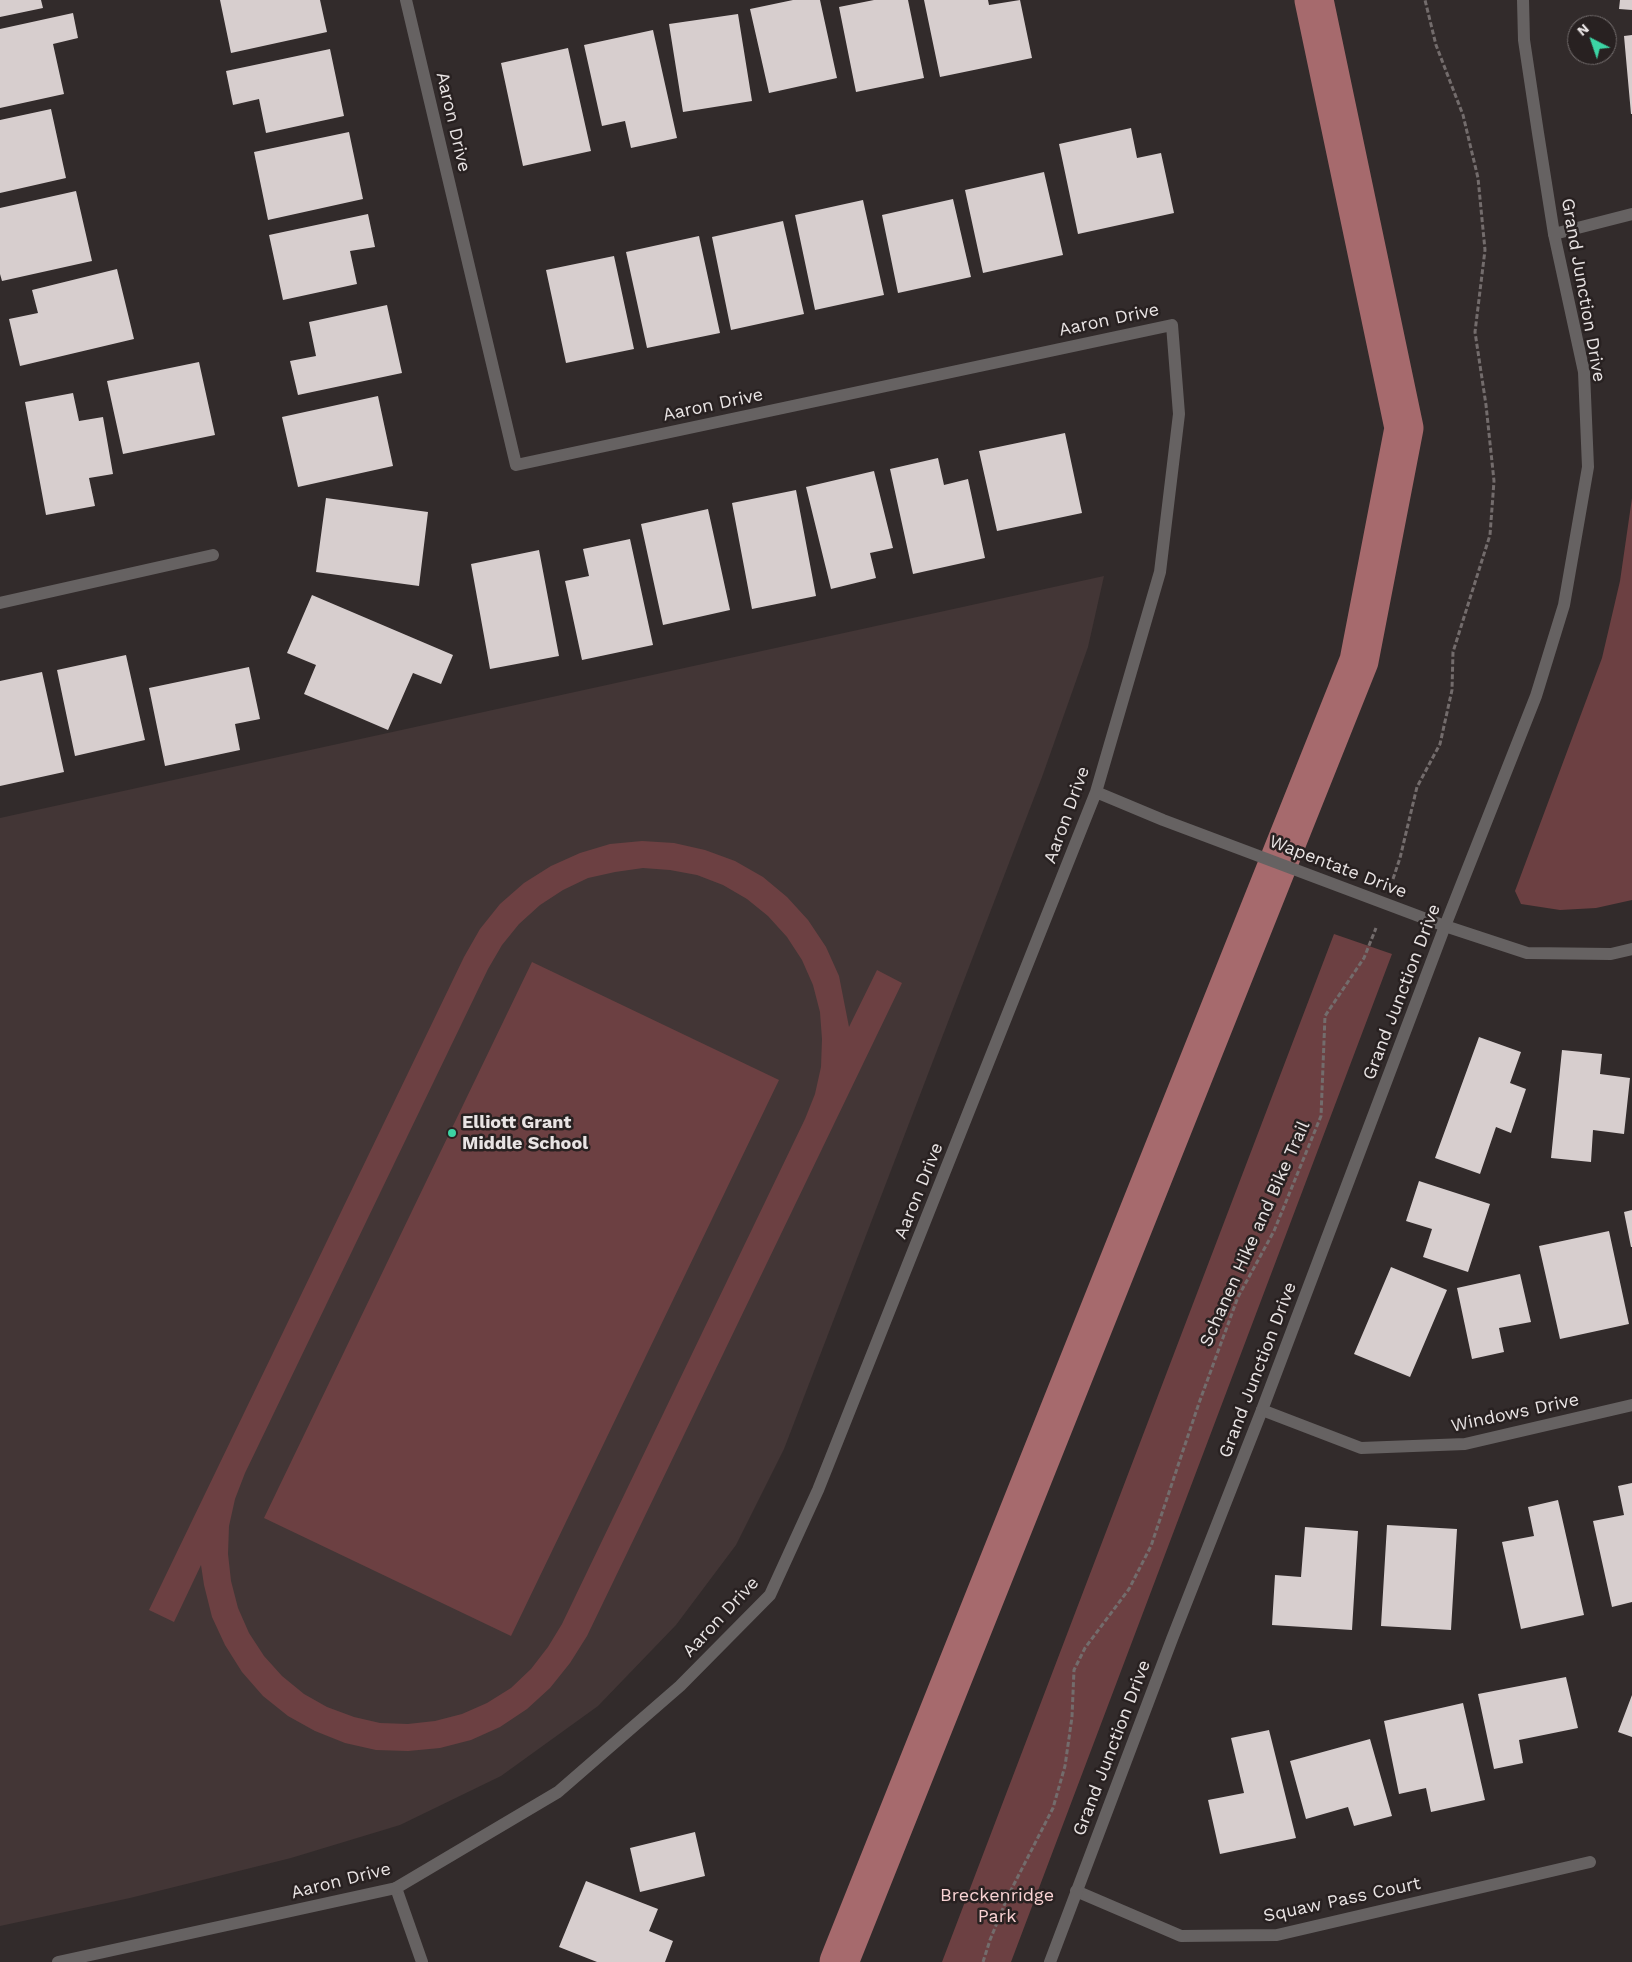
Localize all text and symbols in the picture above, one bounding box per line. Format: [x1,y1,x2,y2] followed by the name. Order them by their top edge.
[1567,15,1617,65] north arrow
[1574,20,1592,39] text: N
[431,70,475,174] street label: Aaron Drive
[1556,196,1610,384] street label: Grand Junction Drive
[1057,299,1161,341] street label: Aaron Drive
[661,384,765,426] street label: Aaron Drive
[1039,763,1095,867] street label: Aaron Drive
[1266,831,1410,903] street label: Wapentate Drive
[1359,901,1445,1083] street label: Grand Junction Drive
[462,1112,588,1154] place label: Elliott Grant Middle School
[1195,1118,1315,1350] street label: Schanen Hike and Bike Trail
[446,1127,458,1139] marker: Elliott Grant Middle School
[890,1140,948,1242] street label: Aaron Drive
[1215,1279,1301,1461] street label: Grand Junction Drive
[1449,1389,1581,1437] street label: Windows Drive
[678,1572,764,1662] street label: Aaron Drive
[1069,1657,1155,1839] street label: Grand Junction Drive
[289,1858,393,1904] street label: Aaron Drive
[1262,1873,1422,1927] street label: Squaw Pass Court
[940,1885,1054,1928] park label: Breckenridge Park

